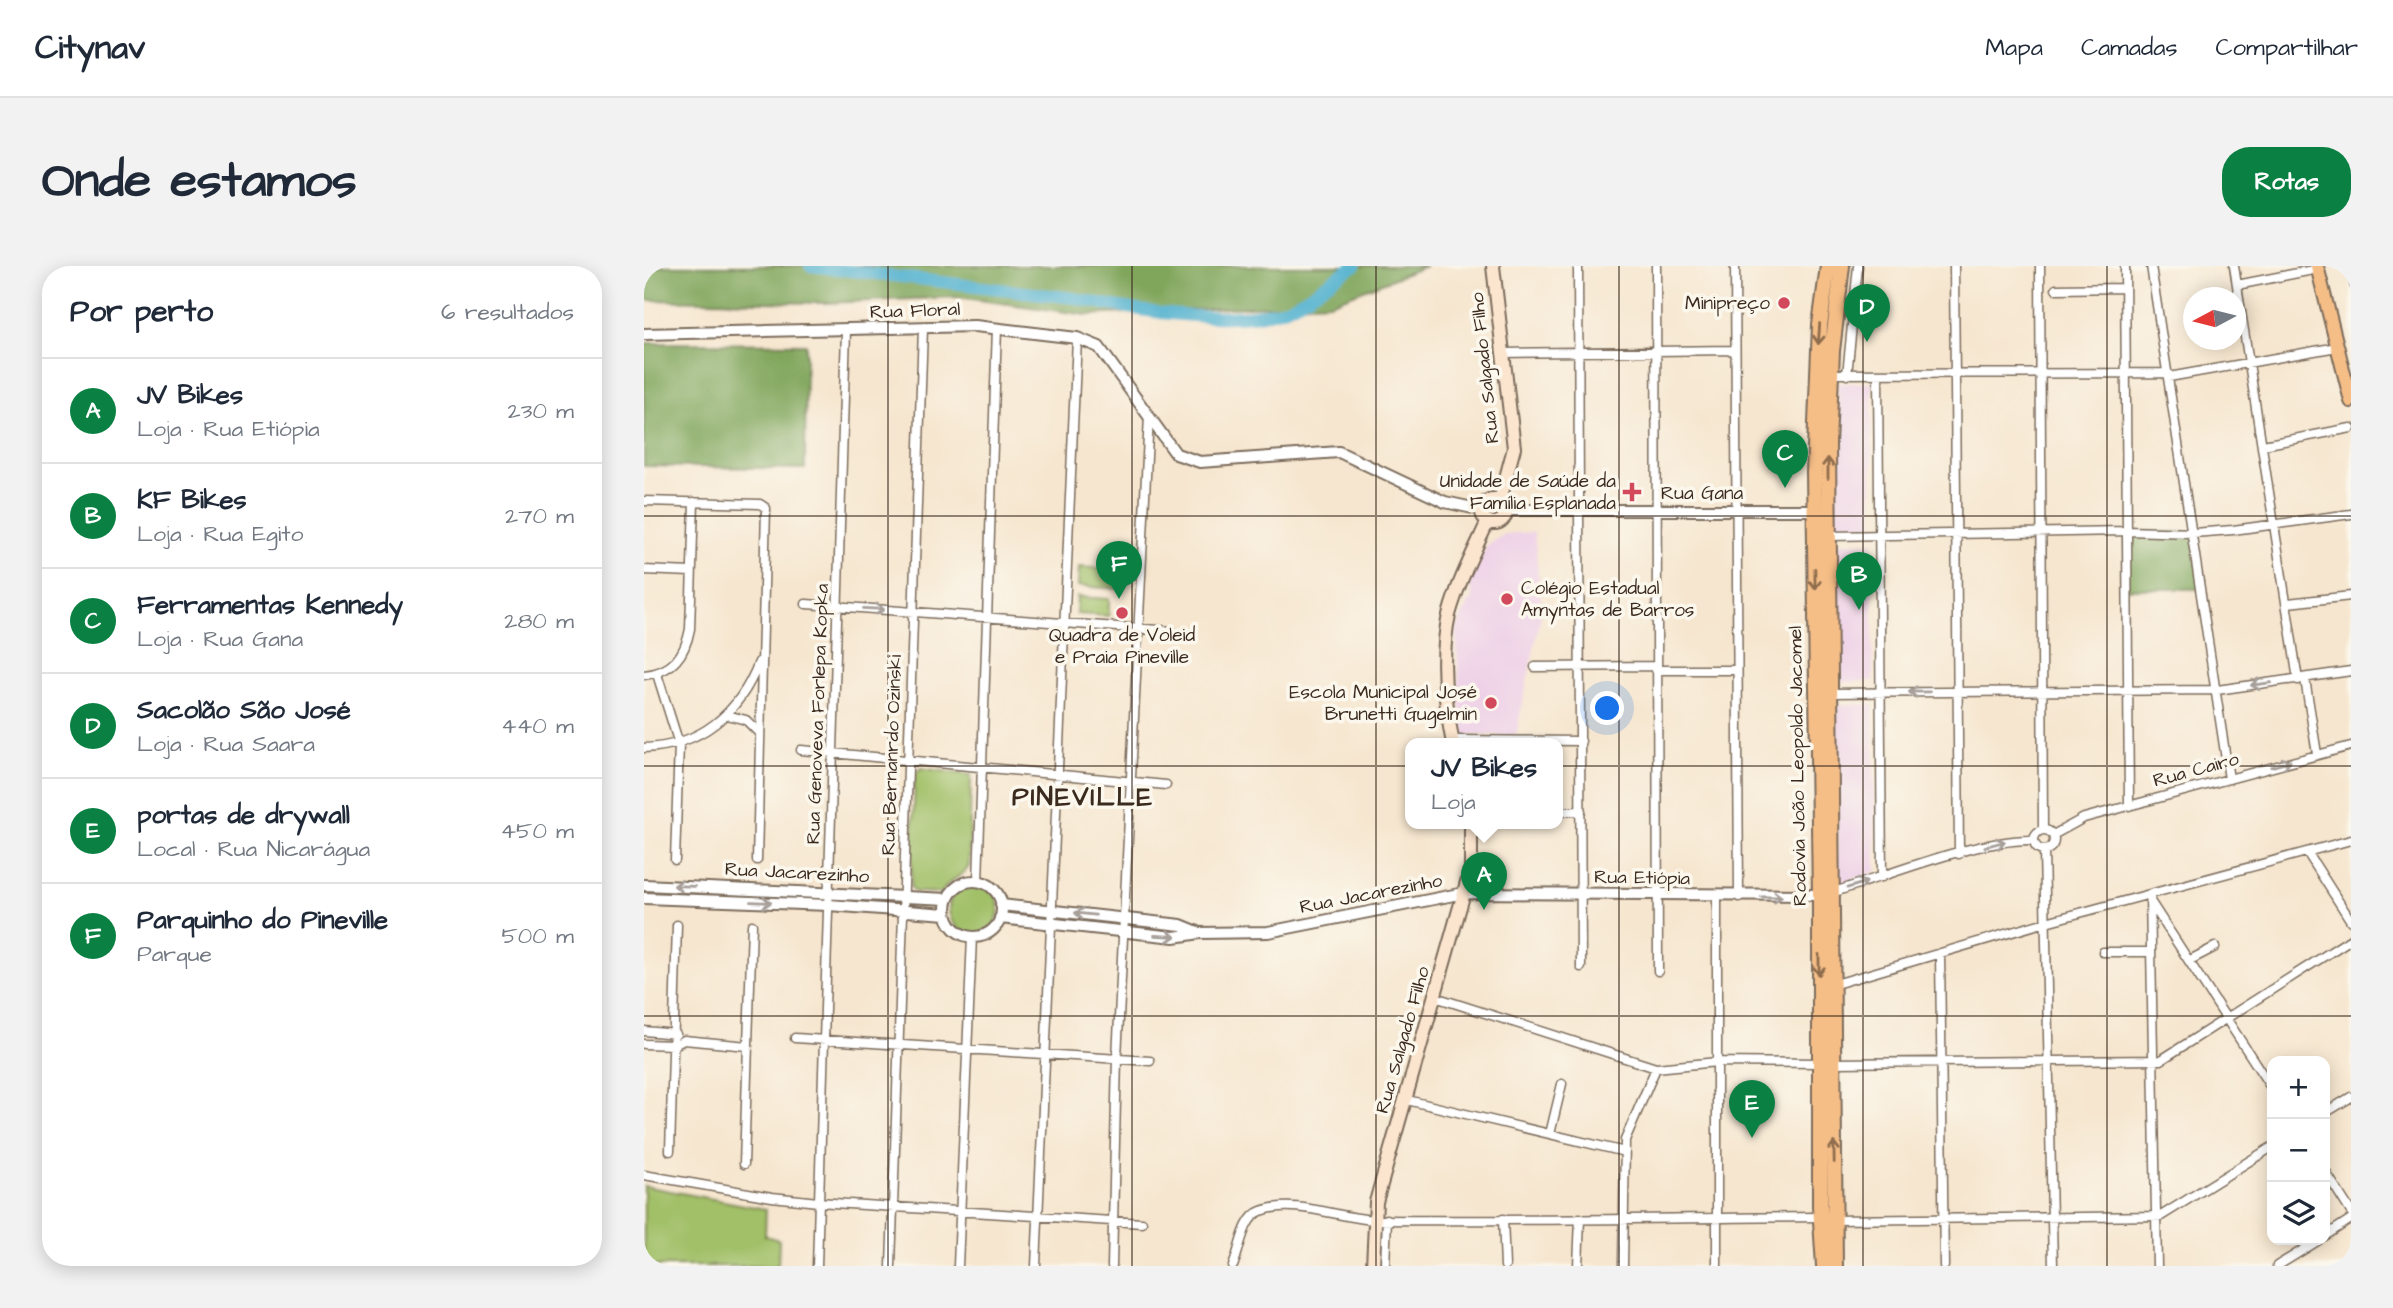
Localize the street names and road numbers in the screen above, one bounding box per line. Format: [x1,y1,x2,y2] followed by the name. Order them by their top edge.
[1464,291,1507,445] street label: Rua Salgado Filho
[869,296,961,326] street label: Rua Floral
[1661,480,1744,507] street label: Rua Gana
[800,583,836,845] street label: Rua Genoveva Forlepa Kopka
[1782,626,1814,906] street label: Rodovia João Leopoldo Jacomel
[875,654,909,856] street label: Rua Bernanrdo Ozinski
[2150,746,2242,794] street label: Rua Cairo
[724,856,870,890] street label: Rua Jacarezinho
[1594,864,1691,892] street label: Rua Etiópia
[1297,867,1445,921] street label: Rua Jacarezinho
[1369,963,1438,1117] street label: Rua Salgado Filho

